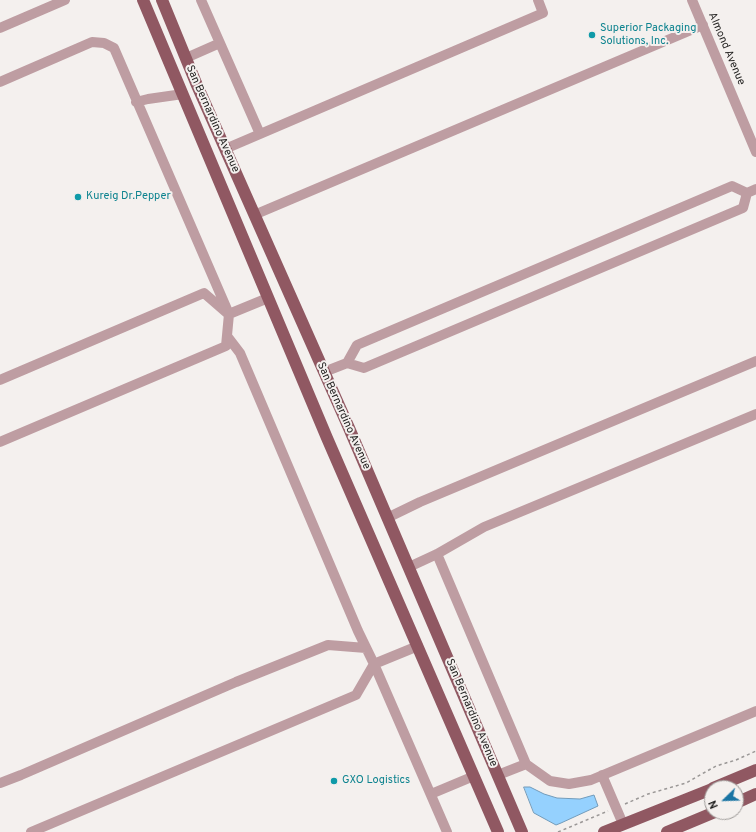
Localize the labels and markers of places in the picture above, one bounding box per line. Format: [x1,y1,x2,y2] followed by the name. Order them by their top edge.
[600,22,696,48] place label: Superior Packaging Solutions, Inc.
[587,30,597,40] marker: Superior Packaging Solutions, Inc.
[86,190,171,204] place label: Kureig Dr.Pepper
[73,192,83,202] marker: Kureig Dr.Pepper
[342,774,410,788] place label: GXO Logistics
[329,776,339,786] marker: GXO Logistics

